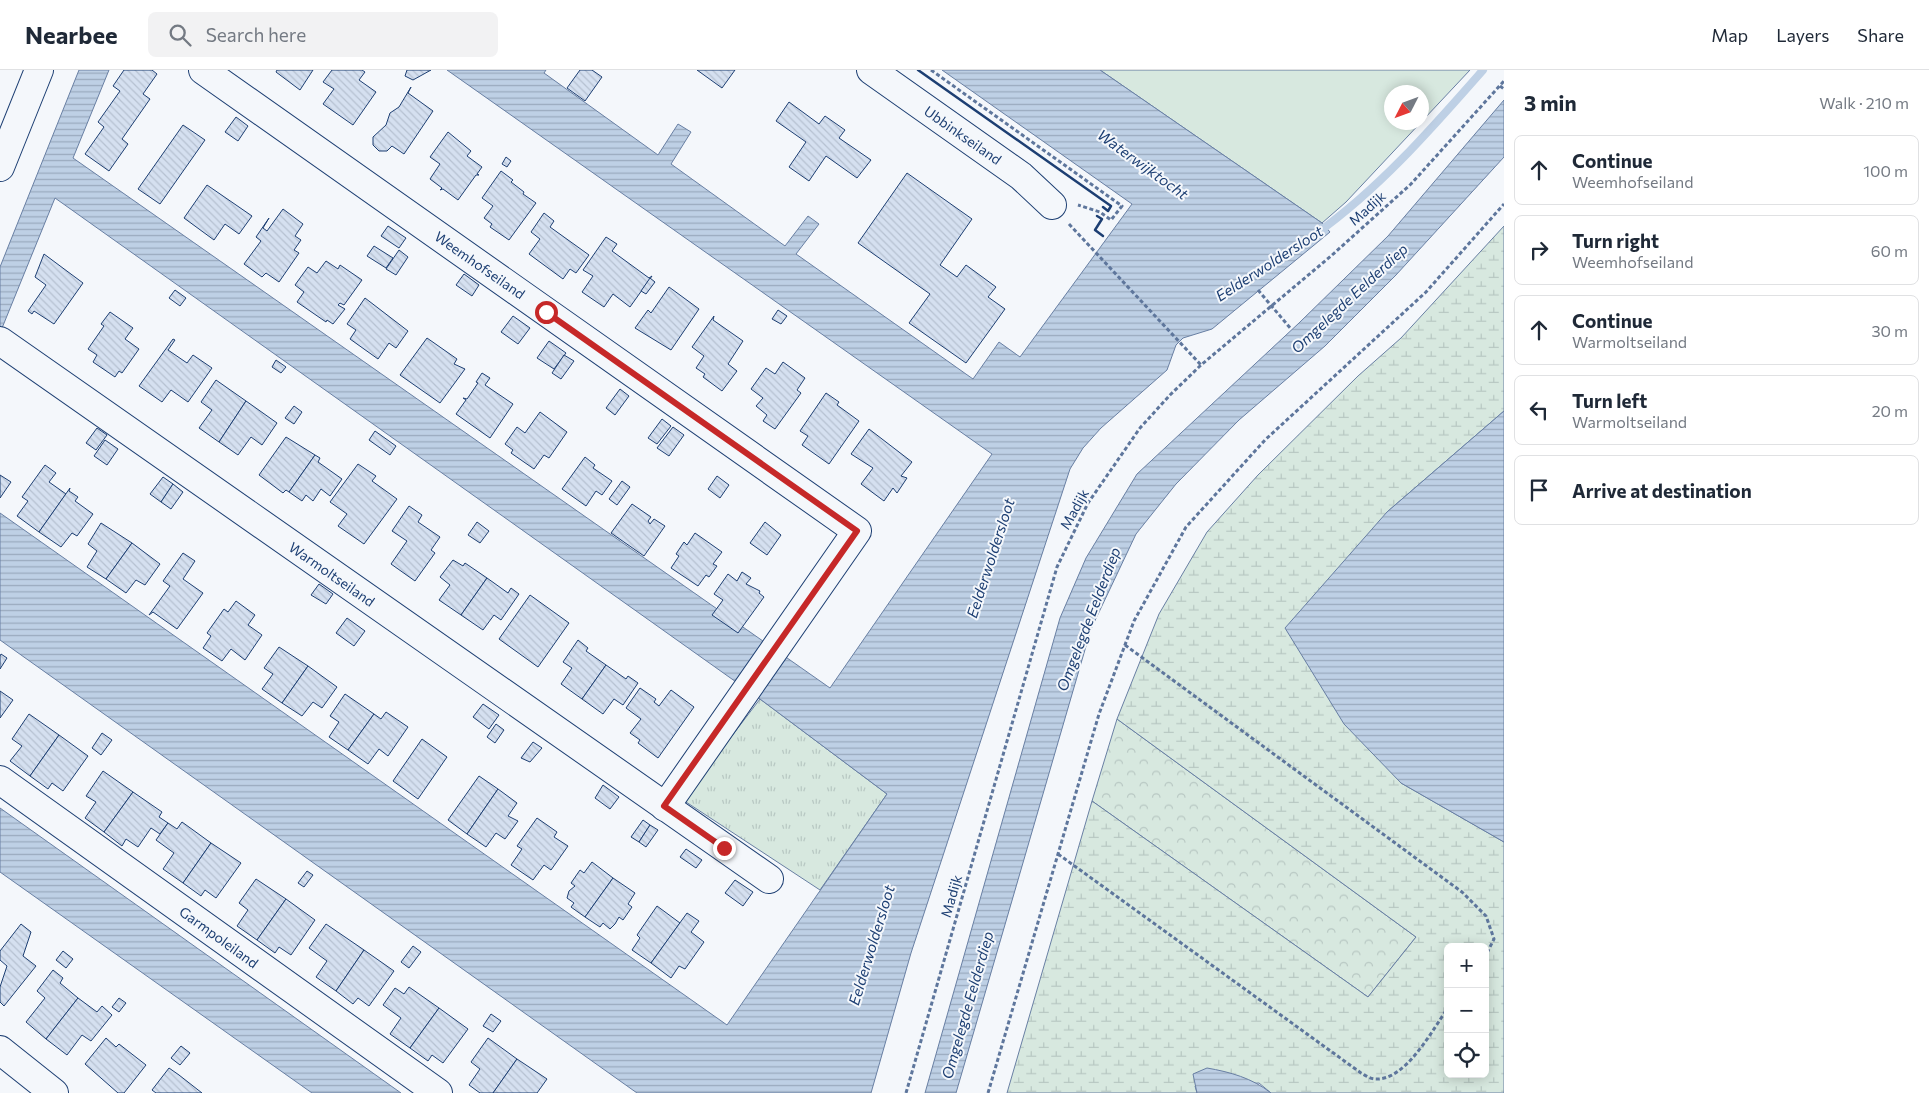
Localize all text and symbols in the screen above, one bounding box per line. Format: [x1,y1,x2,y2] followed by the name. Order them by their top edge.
[148,12,498,57] search box
[25,20,118,49] text: Nearbee
[166,21,194,49] icon: search
[206,23,306,46] text: Search here
[1711,24,1748,46] text: Map
[1776,24,1829,46] text: Layers
[1857,24,1904,46] text: Share
[1384,85,1429,130] north arrow
[1524,90,1577,115] text: 3 min
[1819,93,1909,112] text: Walk · 210 m
[921,102,1005,168] street label: Ubbinkseiland
[1094,125,1192,203] water label: Waterwijktocht
[1572,149,1652,172] text: Continue
[1525,156,1553,184] icon: ahead
[1863,161,1908,180] text: 100 m
[1572,172,1693,191] text: Weemhofseiland
[1345,187,1389,229] street label: Madijk
[1212,221,1327,304] water label: Eelderwoldersloot
[432,228,528,302] street label: Weemhofseiland
[1572,229,1659,252] text: Turn right
[1525,236,1553,264] icon: right
[1287,239,1411,357] water label: Omgelegde Eelderdiep
[1871,241,1908,260] text: 60 m
[1572,252,1693,271] text: Weemhofseiland
[535,301,558,324] route start
[1572,309,1652,332] text: Continue
[1525,316,1553,344] icon: ahead
[1871,321,1908,340] text: 30 m
[1572,332,1687,351] text: Warmoltseiland
[1572,389,1647,412] text: Turn left
[1525,396,1553,424] icon: left
[1872,401,1908,420] text: 20 m
[1572,412,1687,431] text: Warmoltseiland
[1525,476,1553,504] icon: arrive
[1572,479,1752,502] text: Arrive at destination
[1056,486,1092,532] street label: Madijk
[962,495,1018,620] water label: Eelderwoldersloot
[286,538,378,610] street label: Warmoltseiland
[1052,544,1124,693] water label: Omgelegde Eelderdiep
[713,837,736,860] route end
[937,872,965,919] street label: Madijk
[844,882,898,1007] water label: Eelderwoldersloot
[176,903,262,971] street label: Garmpoleiland
[937,929,997,1081] water label: Omgelegde Eelderdiep
[1444,943,1489,1078] map controls
[1444,943,1489,988] button: +
[1444,988,1489,1033] button: −
[1444,1033,1489,1078] button: locate

